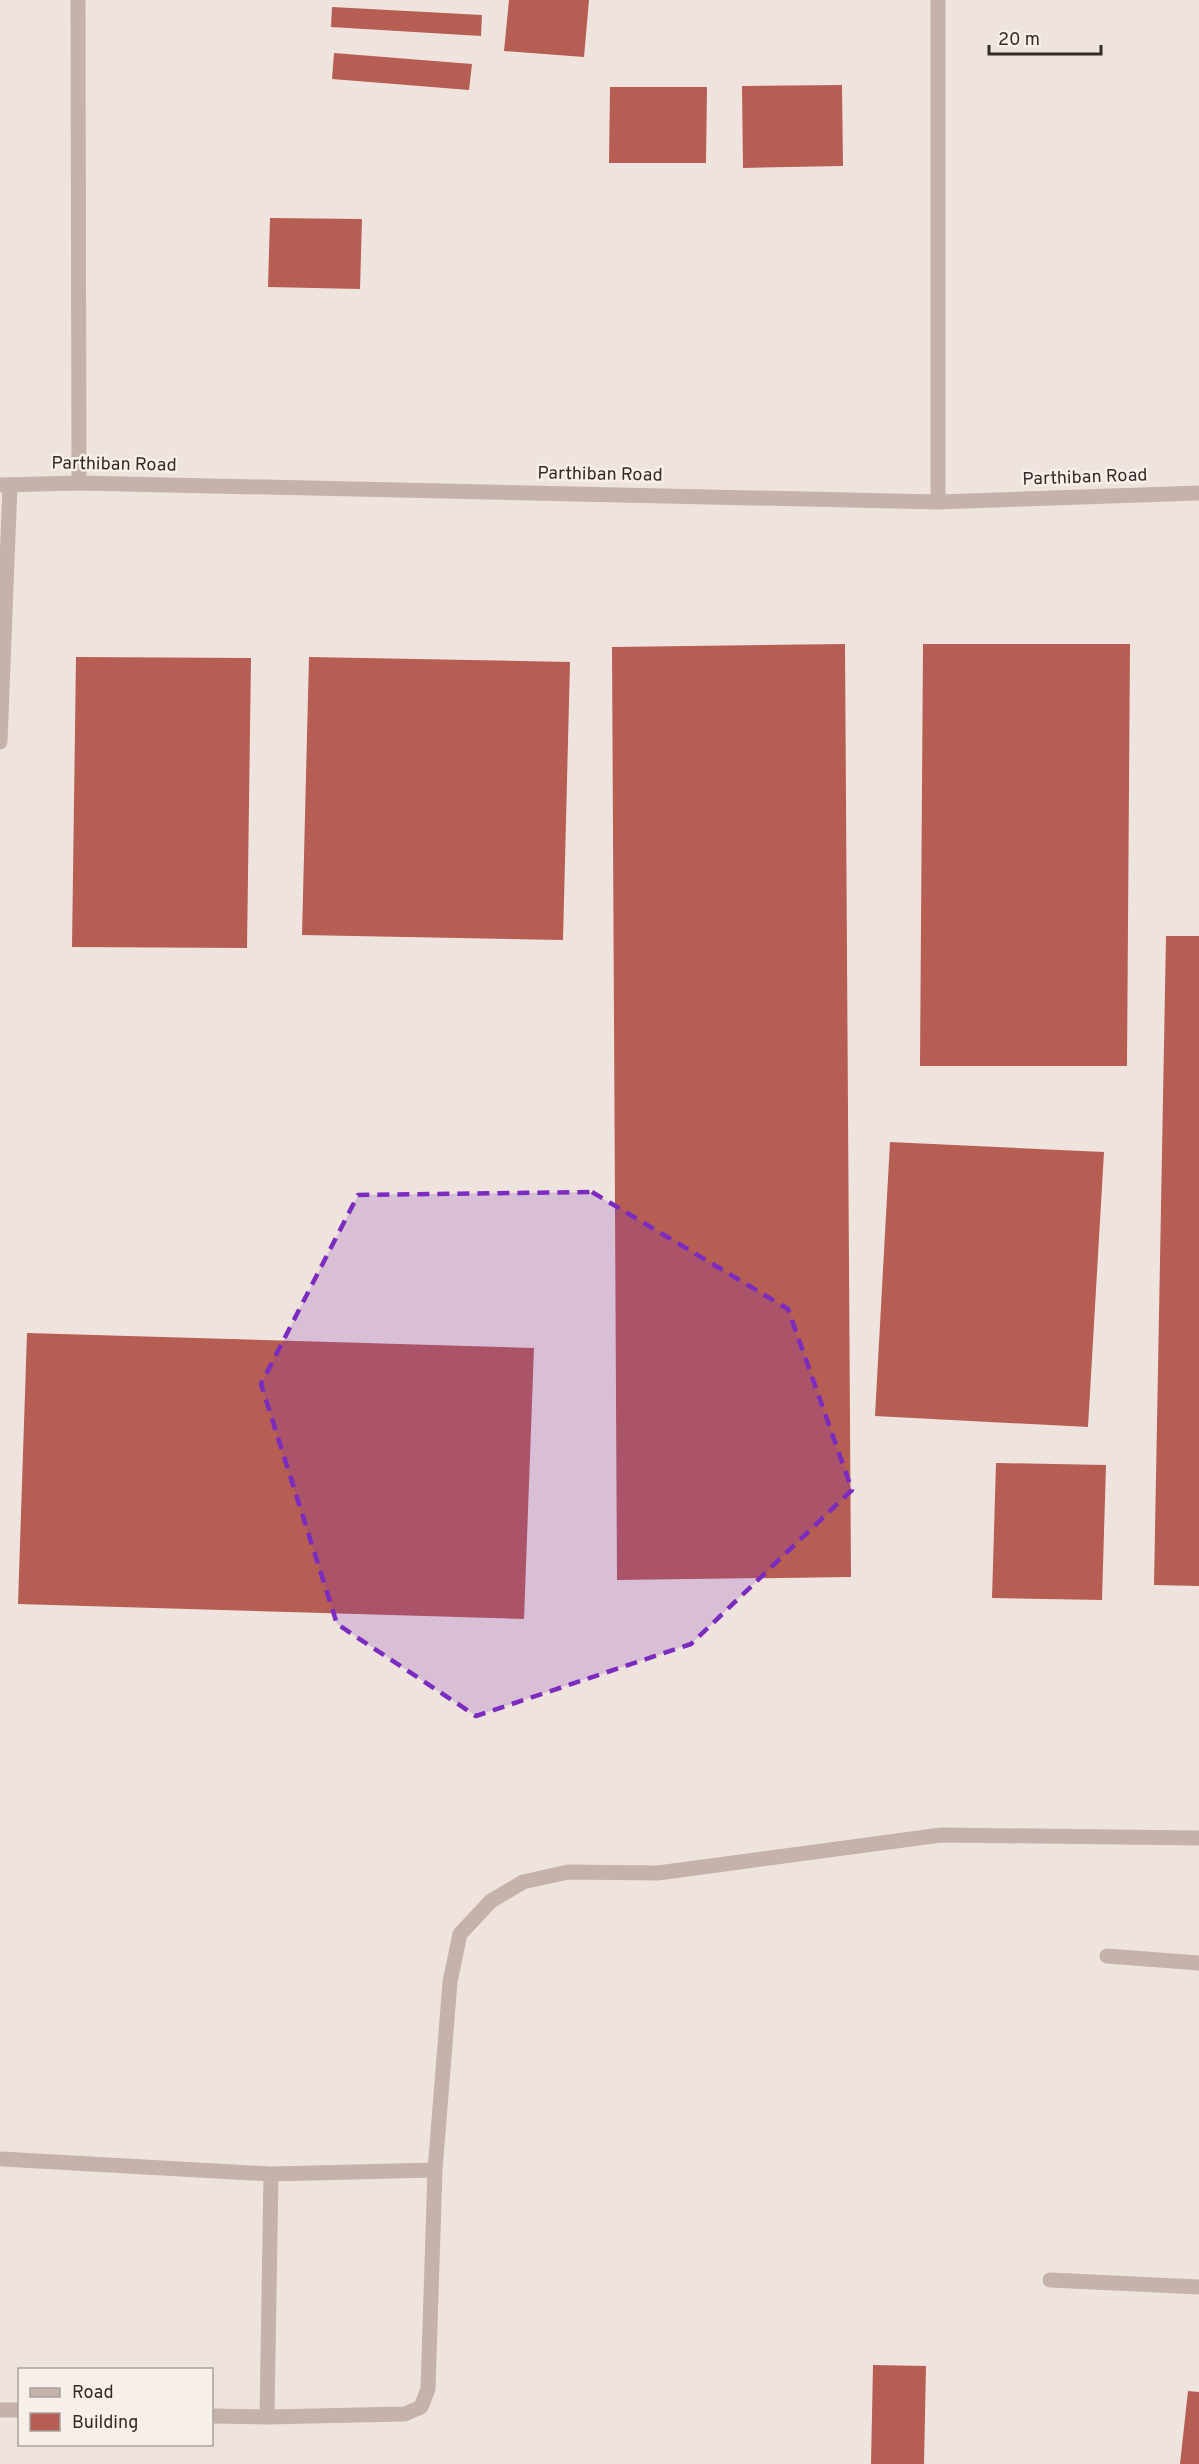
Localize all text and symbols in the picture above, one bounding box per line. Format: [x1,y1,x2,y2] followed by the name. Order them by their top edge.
[989,18,1102,56] scale bar
[998,29,1040,52] text: 20 m
[51,452,177,478] street label: Parthiban Road
[537,462,663,488] street label: Parthiban Road
[1022,464,1148,492] street label: Parthiban Road
[18,2368,213,2446] legend
[72,2382,114,2405] text: Road
[72,2412,138,2435] text: Building

